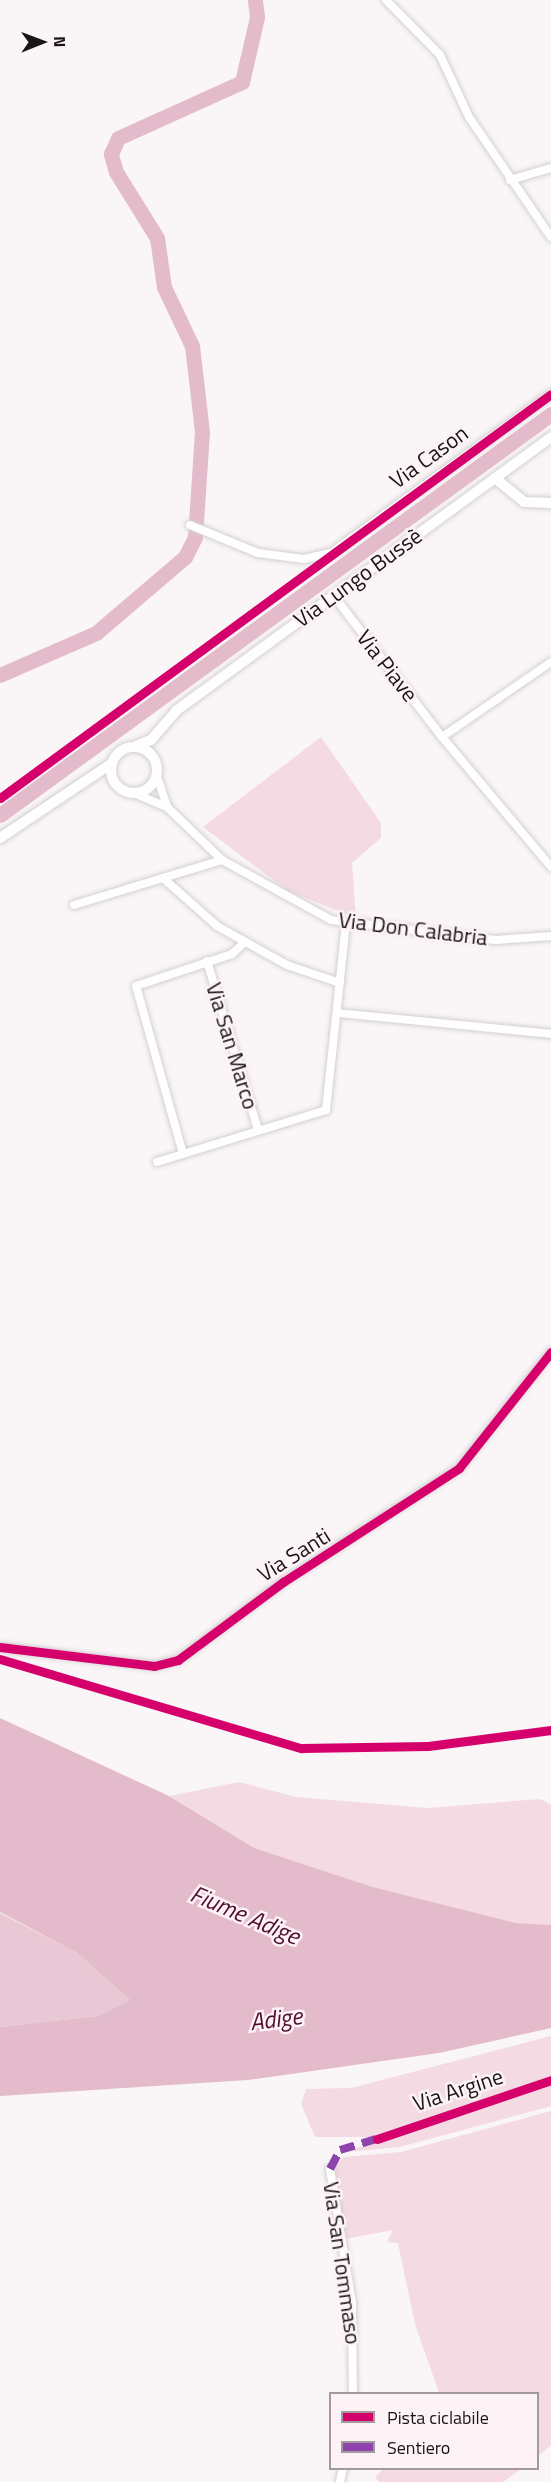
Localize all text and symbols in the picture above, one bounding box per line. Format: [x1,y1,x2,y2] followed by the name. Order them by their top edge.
[12,12,72,72] north arrow
[48,36,72,47] text: N
[385,420,473,494] street label: Via Cason
[289,523,427,633] street label: Via Lungo Bussè
[351,625,423,707] street label: Via Piave
[337,907,489,951] street label: Via Don Calabria
[200,979,264,1113] street label: Via San Marco
[253,1522,335,1588] street label: Via Santi
[186,1879,304,1951] water label: Fiume Adige
[248,2002,304,2036] water label: Adige
[410,2063,506,2117] street label: Via Argine
[318,2180,366,2346] street label: Via San Tommaso
[329,2392,539,2470] legend
[387,2404,489,2431] text: Pista ciclabile
[387,2434,450,2461] text: Sentiero

